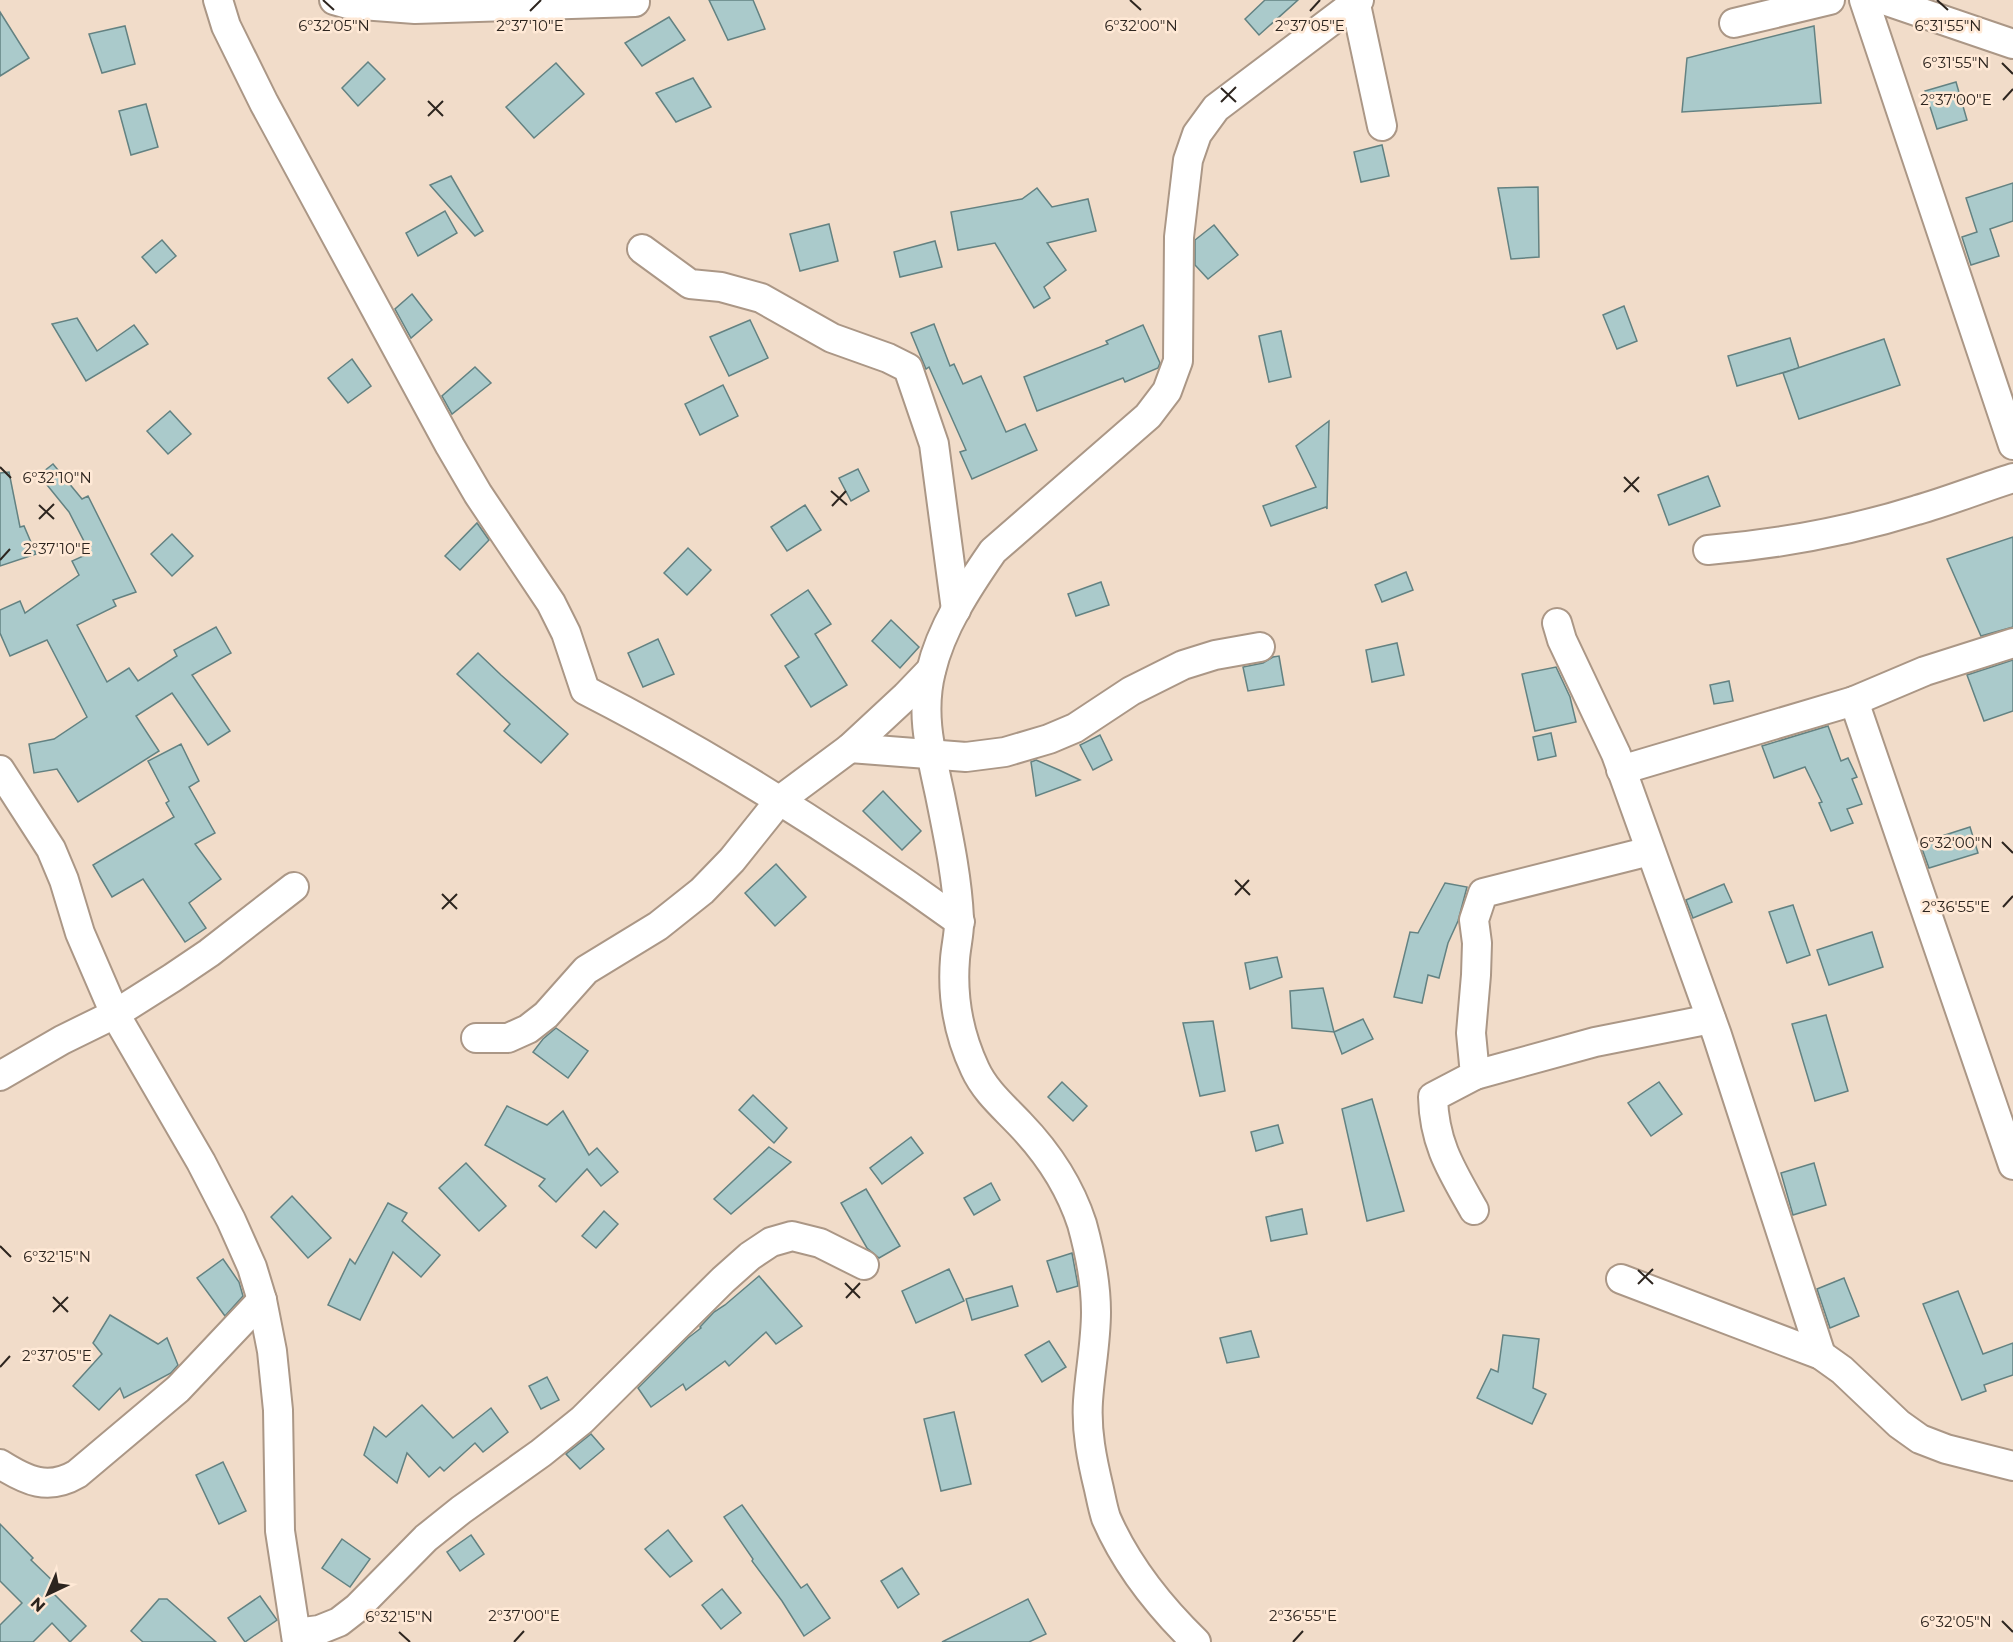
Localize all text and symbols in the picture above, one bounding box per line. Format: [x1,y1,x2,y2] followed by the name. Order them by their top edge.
[298,16,370,35] text: 6°32'05"N
[496,16,564,35] text: 2°37'10"E
[1104,16,1178,35] text: 6°32'00"N
[1275,16,1345,35] text: 2°37'05"E
[1914,16,1982,35] text: 6°31'55"N
[1922,53,1990,72] text: 6°31'55"N
[1920,90,1992,109] text: 2°37'00"E
[22,468,92,487] text: 6°32'10"N
[23,539,91,558] text: 2°37'10"E
[1919,833,1993,852] text: 6°32'00"N
[1922,897,1990,916] text: 2°36'55"E
[23,1247,91,1266] text: 6°32'15"N
[22,1346,92,1365] text: 2°37'05"E
[18,1564,78,1624] north arrow
[27,1593,49,1616] text: N
[488,1606,560,1625] text: 2°37'00"E
[1269,1606,1337,1625] text: 2°36'55"E
[365,1607,433,1626] text: 6°32'15"N
[1920,1612,1992,1631] text: 6°32'05"N

